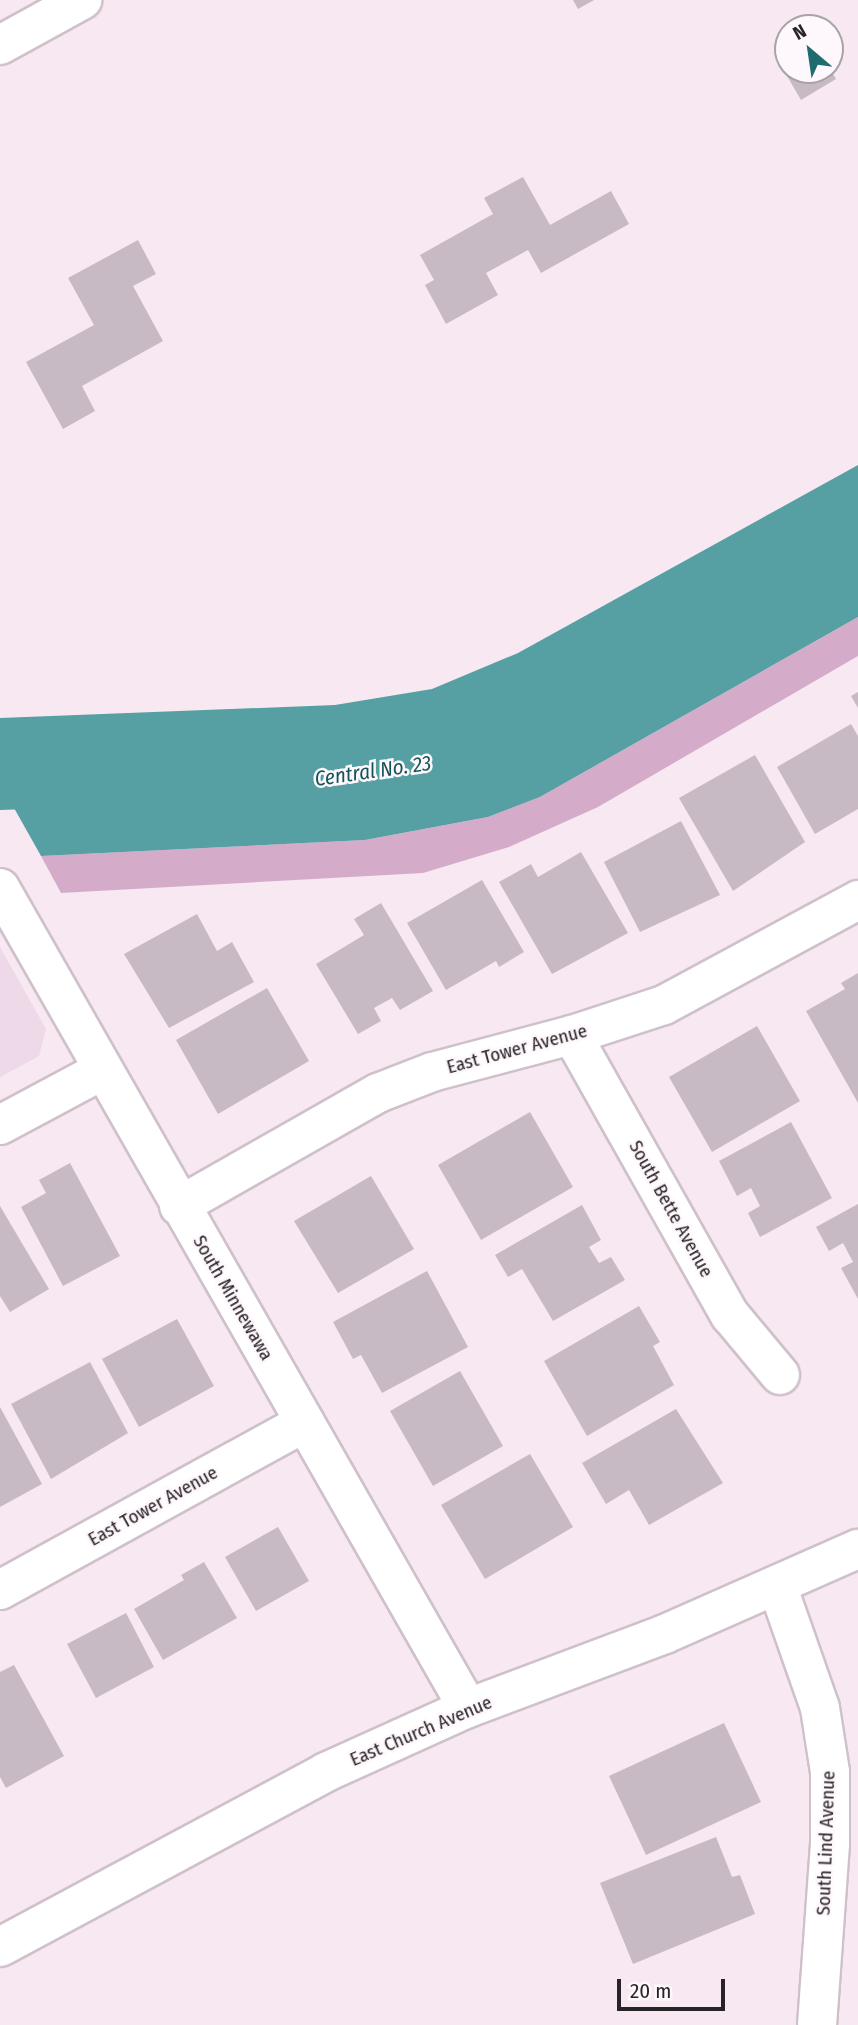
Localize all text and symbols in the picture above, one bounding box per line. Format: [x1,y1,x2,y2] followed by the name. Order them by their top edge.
[774,14,844,84] north arrow
[789,19,810,45] text: N
[313,750,433,792] water label: Central No. 23
[444,1019,590,1079] street label: East Tower Avenue
[624,1137,718,1281] street label: South Bette Avenue
[188,1231,278,1365] street label: South Minnewawa
[84,1461,222,1551] street label: East Tower Avenue
[347,1691,495,1771] street label: East Church Avenue
[812,1770,840,1916] street label: South Lind Avenue
[620,1966,728,2010] scale bar
[630,1978,671,2004] text: 20 m

